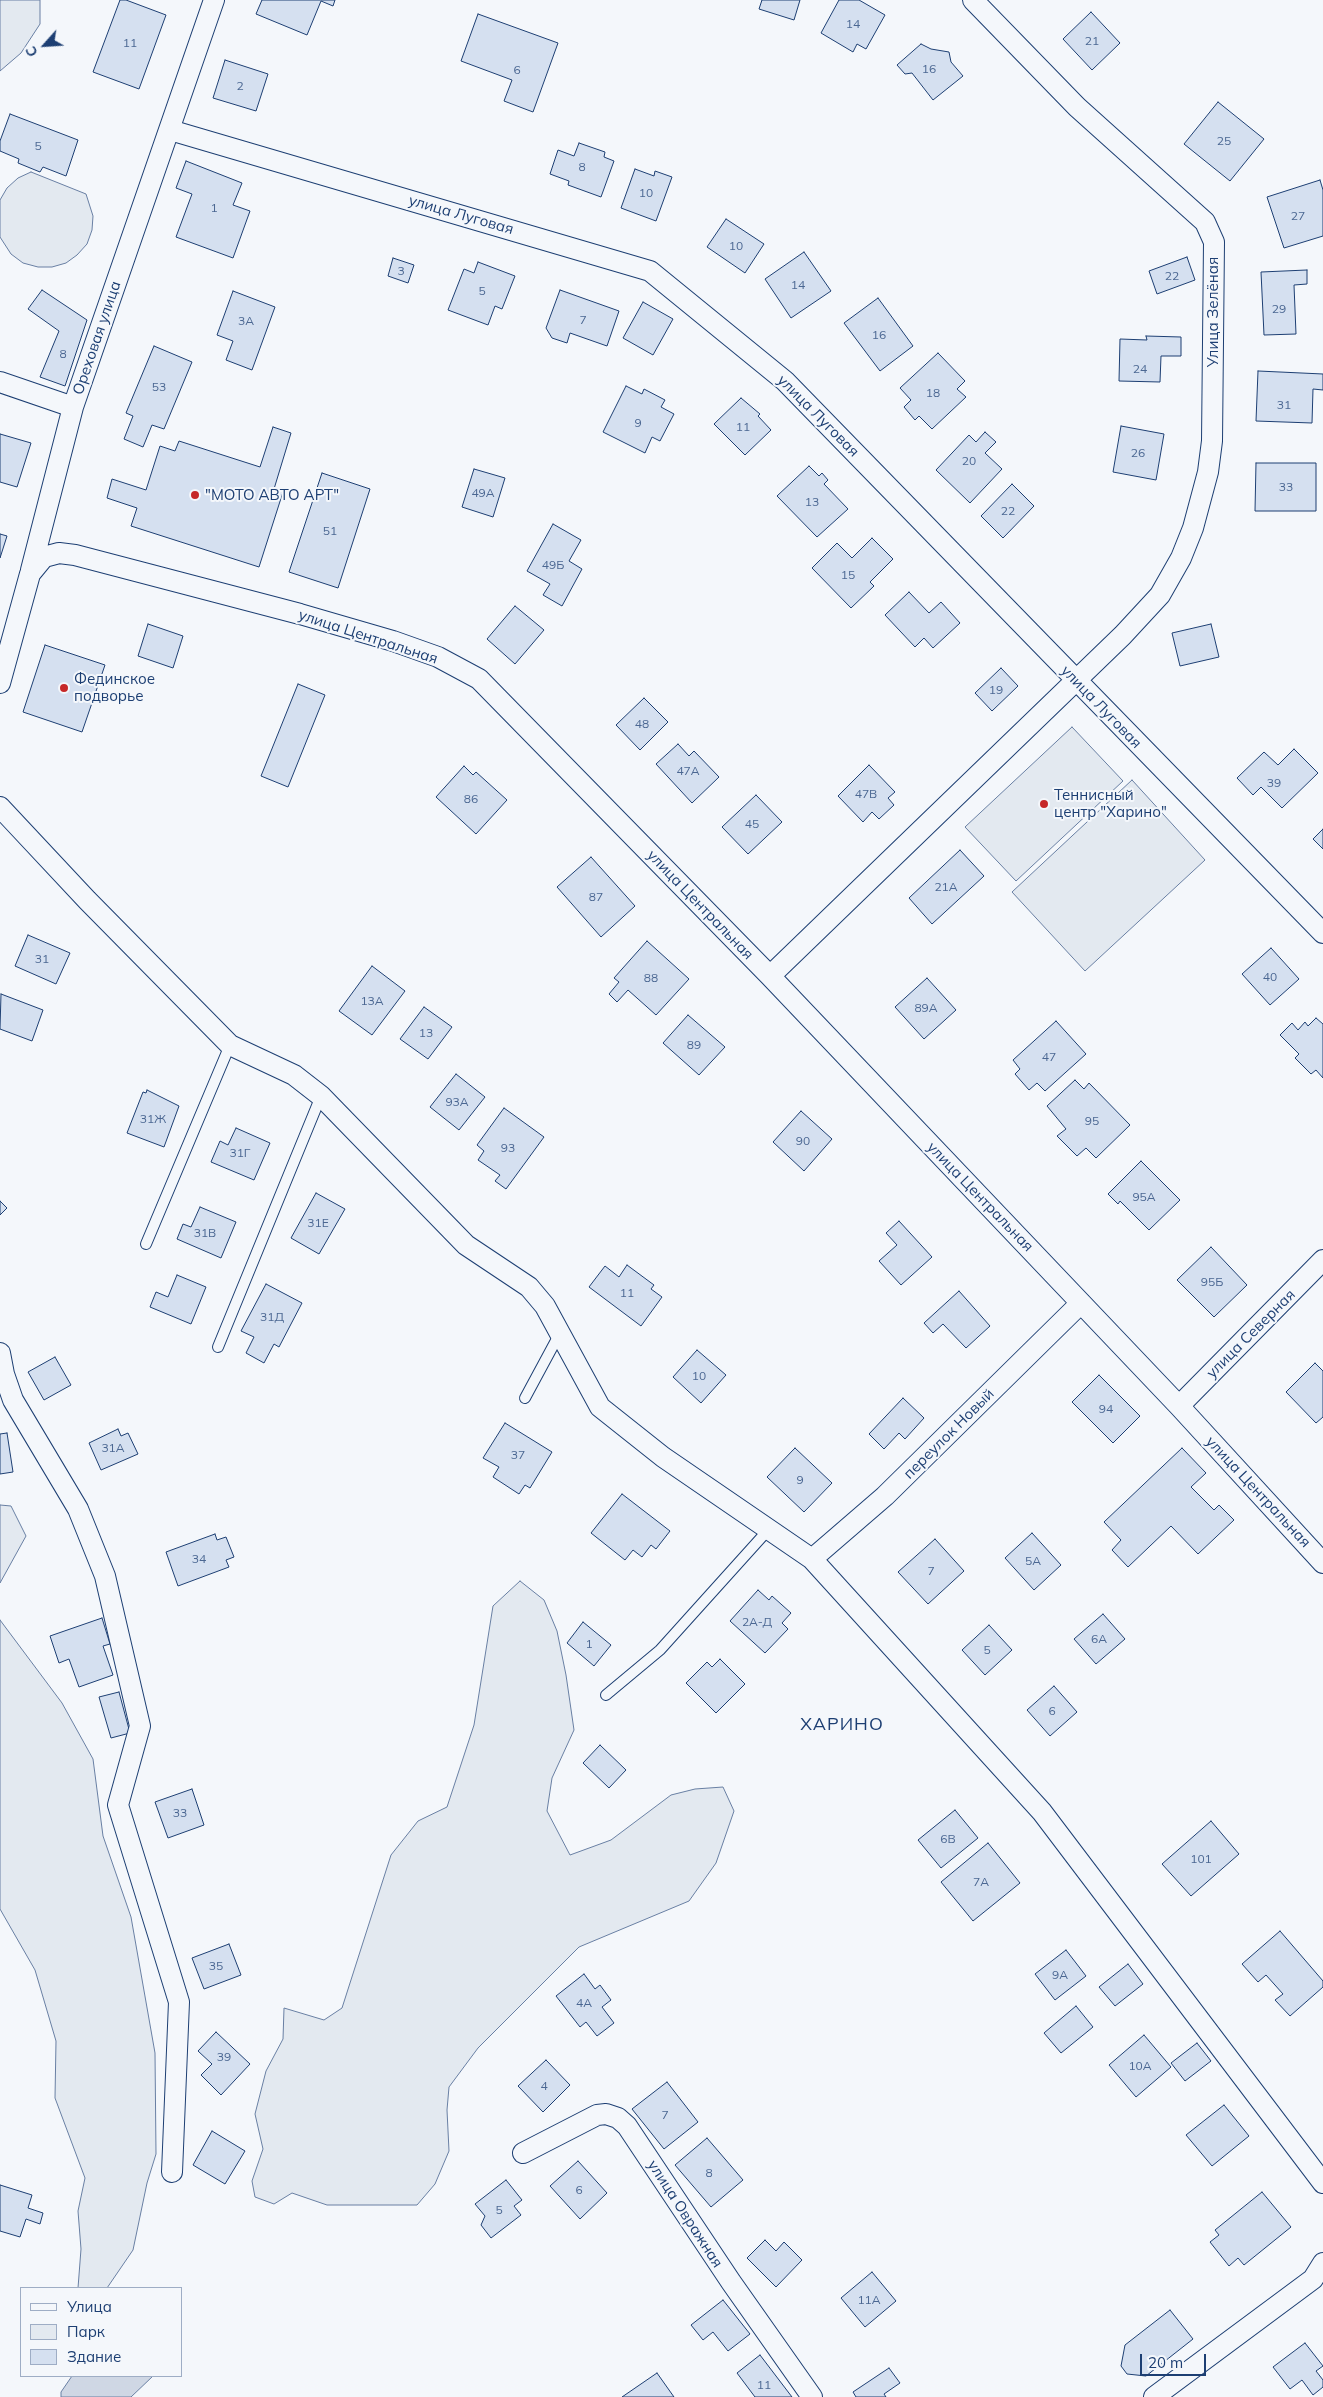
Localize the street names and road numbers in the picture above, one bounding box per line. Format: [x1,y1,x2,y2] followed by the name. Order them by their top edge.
[406,191,516,239] street label: улица Луговая
[1204,257,1222,367] street label: Улица Зелёная
[69,279,125,397] street label: Ореховая улица
[773,371,863,461] street label: улица Луговая
[296,606,440,668] street label: улица Центральная
[1057,662,1145,752] street label: улица Луговая
[643,846,757,964] street label: улица Центральная
[923,1138,1037,1256] street label: улица Центральная
[1203,1286,1299,1382] street label: улица Северная
[900,1385,998,1483] street label: переулок Новый
[1202,1433,1314,1551] street label: улица Центральная
[644,2157,726,2271] street label: улица Овражная

